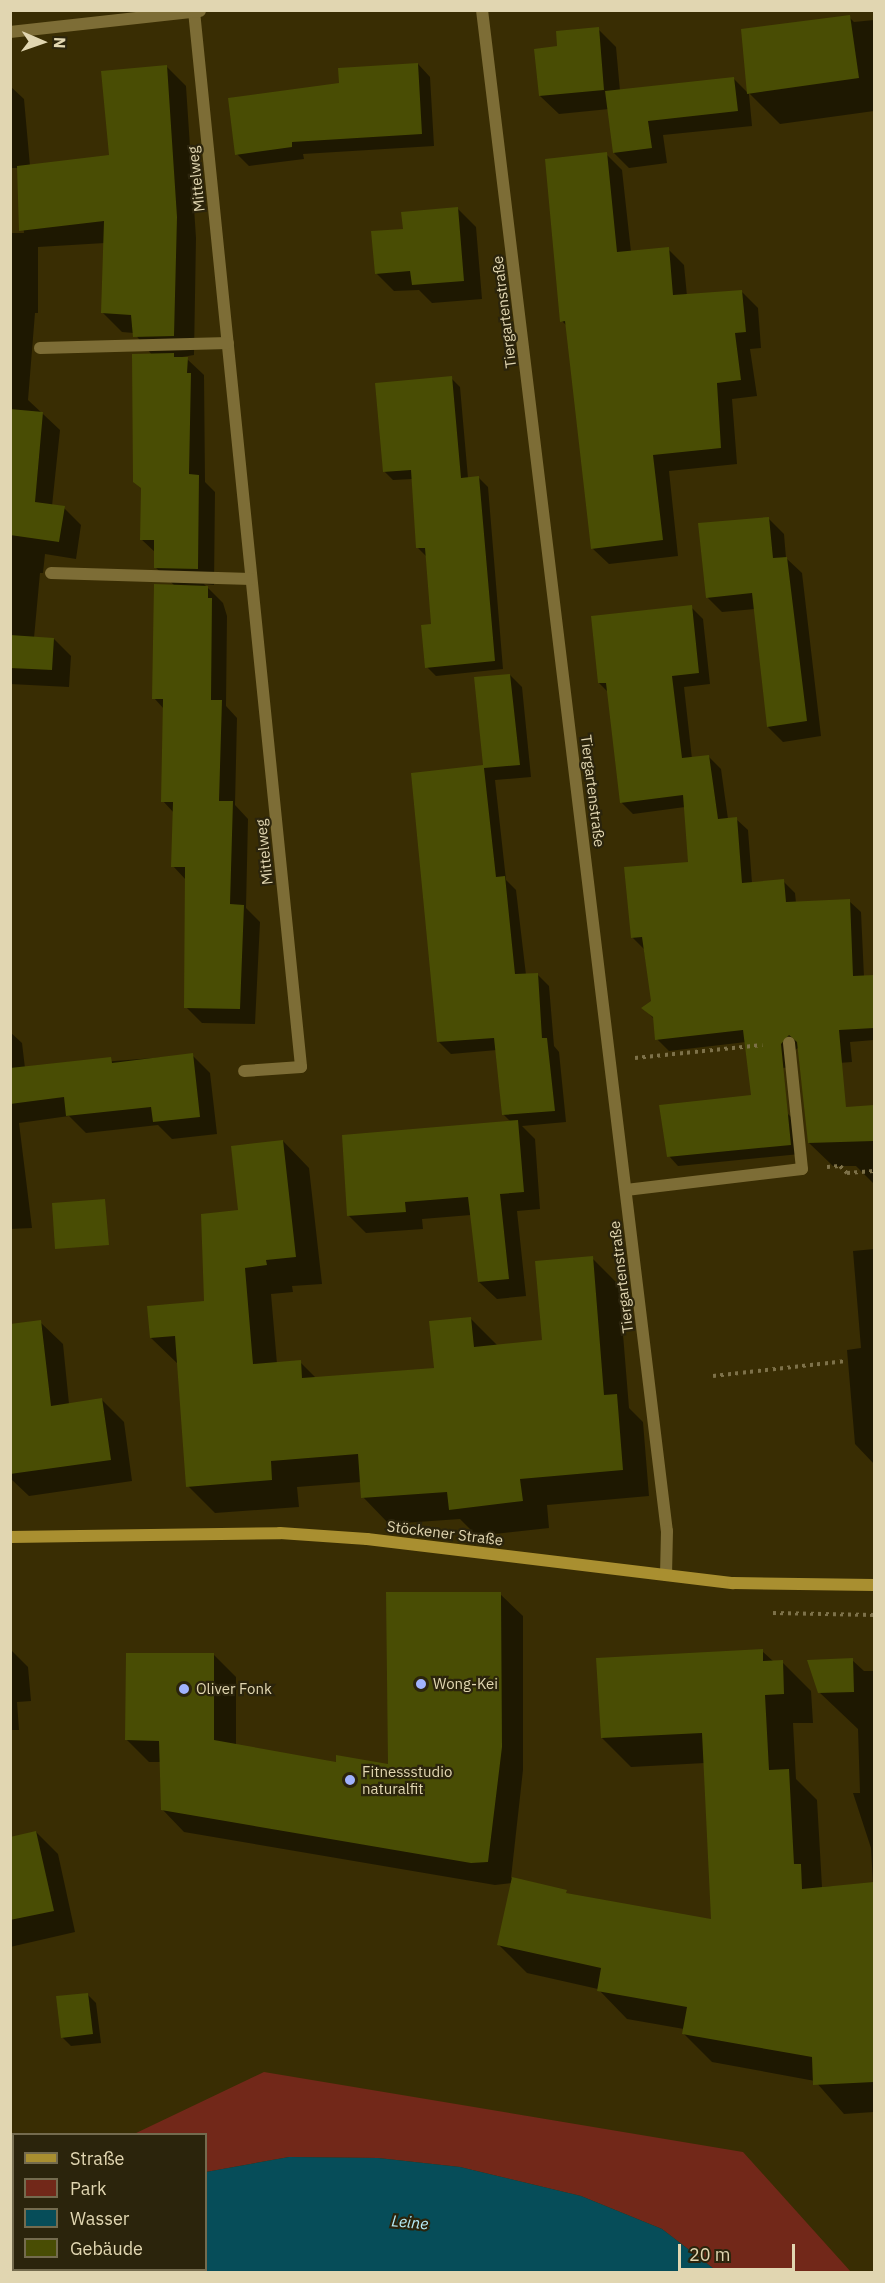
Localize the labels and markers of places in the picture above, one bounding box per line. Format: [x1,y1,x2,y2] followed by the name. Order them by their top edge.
[433,1675,498,1693] place label: Wong-Kei
[414,1677,428,1691] marker: Wong-Kei
[196,1680,272,1698] place label: Oliver Fonk
[177,1682,191,1696] marker: Oliver Fonk
[362,1762,452,1797] place label: Fitnessstudio naturalfit
[343,1773,357,1787] marker: Fitnessstudio naturalfit

